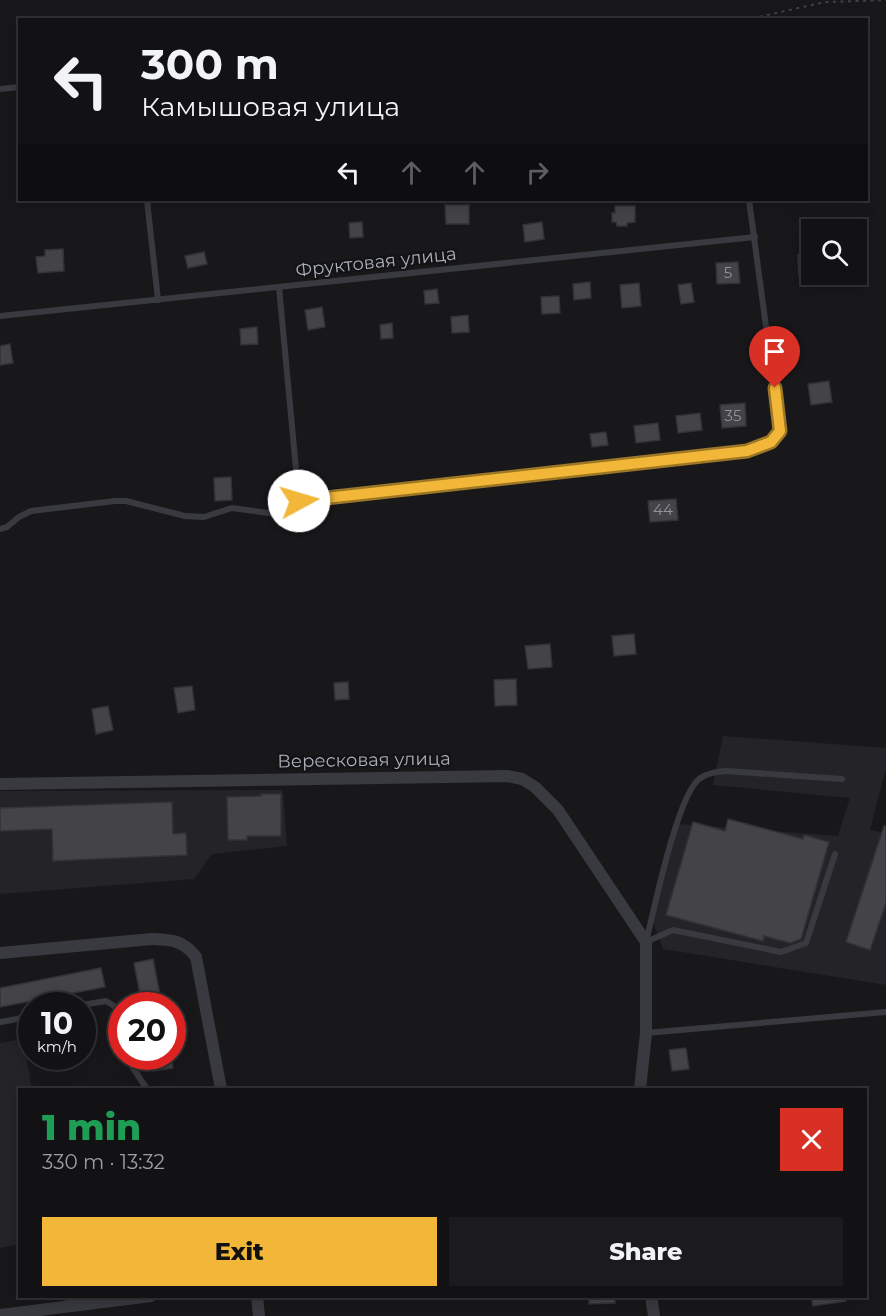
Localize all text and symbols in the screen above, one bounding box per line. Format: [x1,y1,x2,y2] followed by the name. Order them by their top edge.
[141,38,279,90] text: 300 m
[42,42,120,120] icon: left
[141,90,400,123] text: Камышовая улица
[332,156,365,189] icon: left
[395,156,428,189] icon: ahead
[458,156,491,189] icon: ahead
[521,156,554,189] icon: right
[801,219,867,285] map controls
[801,219,867,285] button: search
[294,243,458,281] street label: Фруктовая улица
[724,263,732,282] house number: 5
[749,326,800,388] pin
[758,335,791,368] icon: arrive
[725,406,741,425] house number: 35
[267,469,331,533] position arrow
[653,500,673,519] house number: 44
[277,747,451,773] street label: Вересковая улица
[108,992,186,1070] speed limit sign: 20
[41,1005,73,1042] text: 10
[37,1037,77,1056] text: km/h
[42,1105,141,1149] text: 1 min
[780,1108,843,1171] button: close
[42,1150,165,1174] text: 330 m · 13:32
[42,1217,437,1286] button: Exit
[449,1217,843,1286] button: Share

